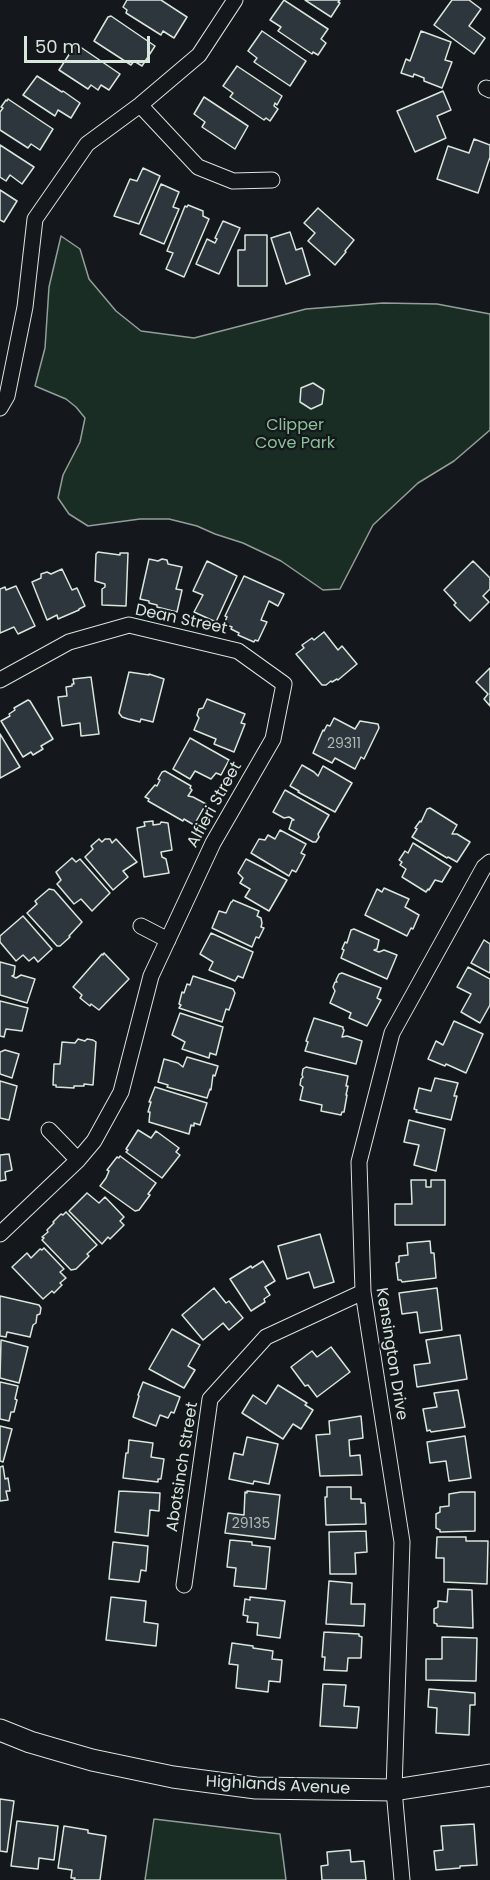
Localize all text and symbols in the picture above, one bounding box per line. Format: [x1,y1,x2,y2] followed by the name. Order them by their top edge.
[27,24,153,62] scale bar
[35,34,81,59] text: 50 m
[255,416,335,454] park label: Clipper Cove Park
[133,601,229,639] street label: Dean Street
[327,736,361,752] house number: 29311
[184,759,246,851] street label: Alfieri Street
[371,1286,411,1422] street label: Kensington Drive
[163,1401,203,1533] street label: Abotsinch Street
[232,1516,270,1532] house number: 29135
[205,1773,351,1799] street label: Highlands Avenue

